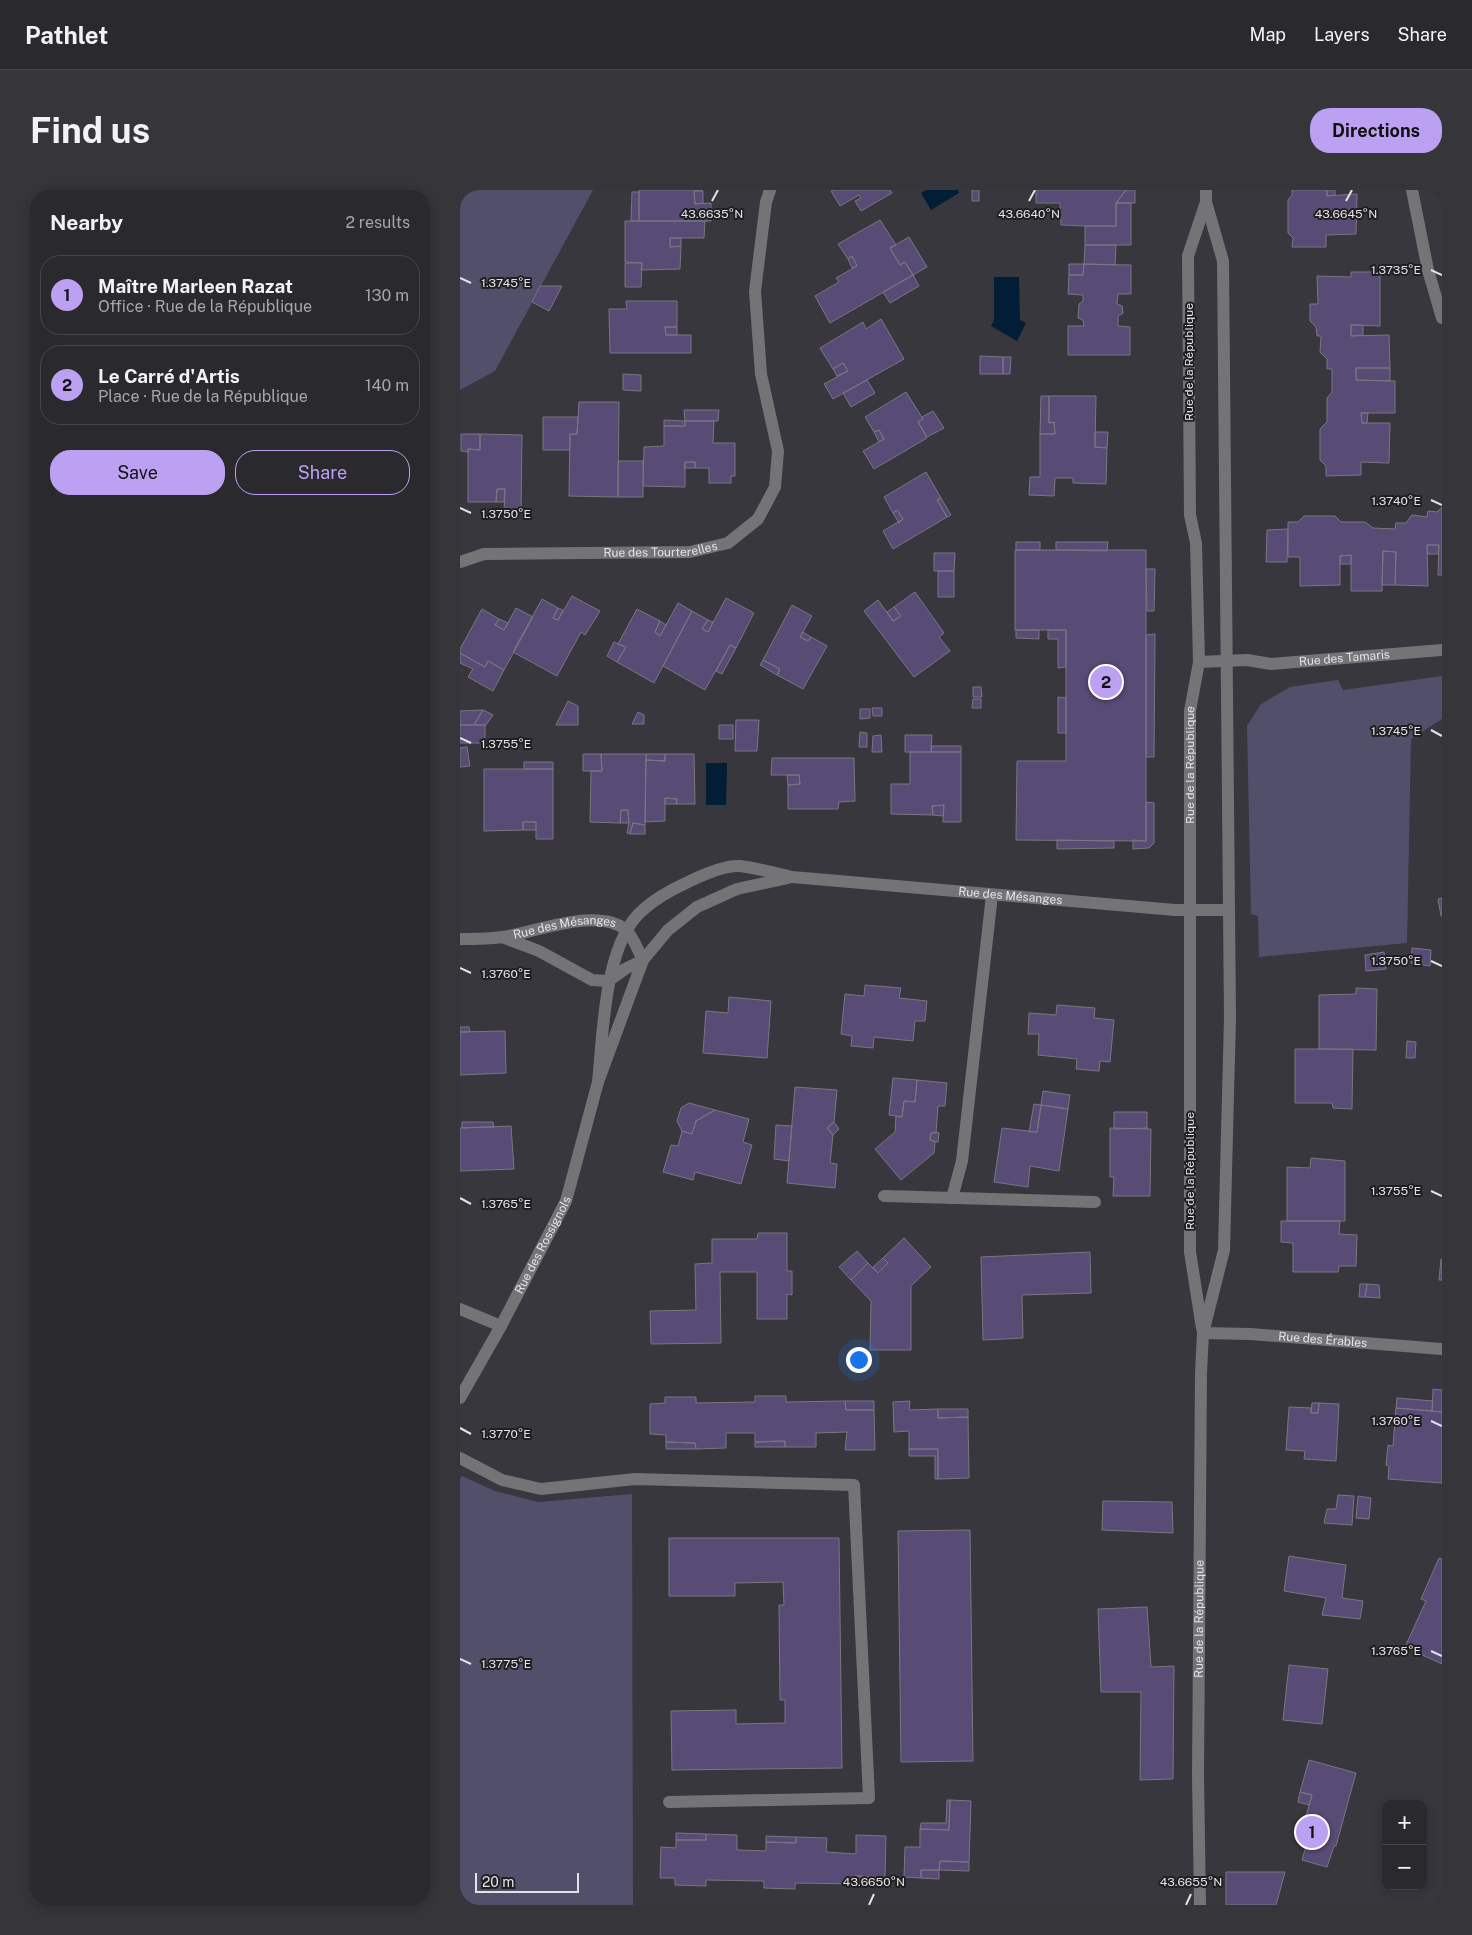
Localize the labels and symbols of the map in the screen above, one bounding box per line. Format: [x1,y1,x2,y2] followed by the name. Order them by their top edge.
[681,207,743,221] text: 43.6635°N
[998,207,1060,221] text: 43.6640°N
[1315,207,1377,221] text: 43.6645°N
[1371,263,1421,277] text: 1.3735°E
[481,276,531,290] text: 1.3745°E
[1182,303,1196,421] street label: Rue de la République
[1371,494,1421,508] text: 1.3740°E
[481,507,531,521] text: 1.3750°E
[603,539,719,560] street label: Rue des Tourterelles
[1298,647,1390,669] street label: Rue des Tamaris
[1090,663,1122,701] pin: 2
[1183,705,1198,824] street label: Rue de la République
[1371,724,1421,738] text: 1.3745°E
[481,737,531,751] text: 1.3755°E
[958,884,1063,907] street label: Rue des Mésanges
[512,913,618,942] street label: Rue des Mésanges
[1371,954,1421,968] text: 1.3750°E
[481,967,531,981] text: 1.3760°E
[1183,1112,1197,1230] street label: Rue de la République
[1371,1184,1421,1198] text: 1.3755°E
[512,1195,574,1296] street label: Rue des Rossignols
[481,1197,531,1211] text: 1.3765°E
[1278,1329,1368,1350] street label: Rue des Érables
[846,1347,872,1373] your location
[1371,1414,1421,1428] text: 1.3760°E
[481,1427,531,1441] text: 1.3770°E
[1192,1560,1207,1678] street label: Rue de la République
[1371,1644,1421,1658] text: 1.3765°E
[481,1657,531,1671] text: 1.3775°E
[1296,1813,1328,1851] pin: 1
[475,1870,579,1893] scale bar
[843,1875,905,1889] text: 43.6650°N
[1160,1875,1222,1889] text: 43.6655°N

